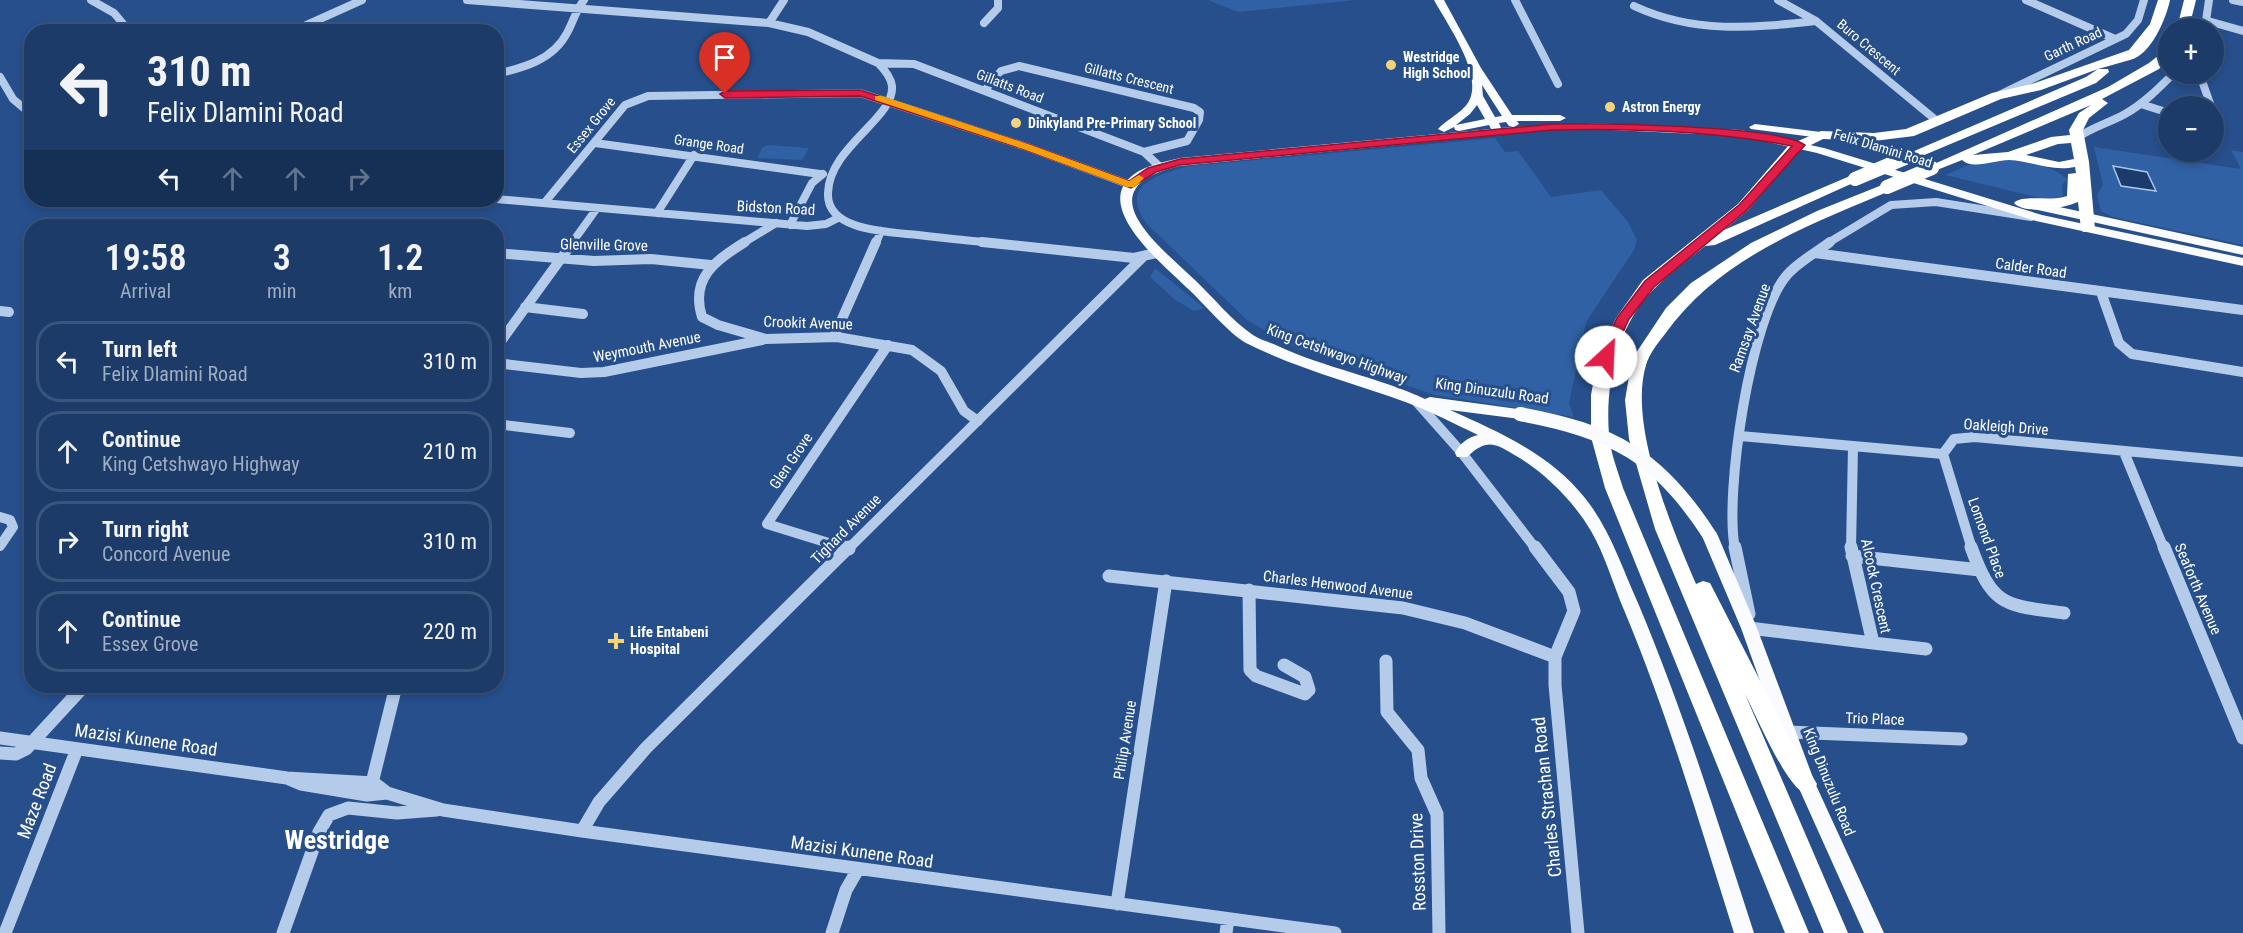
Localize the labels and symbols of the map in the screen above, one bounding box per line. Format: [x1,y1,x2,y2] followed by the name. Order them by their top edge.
[1834,16,1904,78] street label: Buro Crescent
[2042,24,2104,64] street label: Garth Road
[699,32,750,94] pin
[1403,49,1471,81] place label: Westridge High School
[1384,58,1398,72] marker: Westridge High School
[1083,59,1175,97] street label: Gillatts Crescent
[974,66,1046,106] street label: Gillatts Road
[564,93,619,156] street label: Essex Grove
[1622,99,1701,115] place label: Astron Energy
[1603,100,1617,114] marker: Astron Energy
[1028,115,1196,131] place label: Dinkyland Pre-Primary School
[1009,116,1023,130] marker: Dinkyland Pre-Primary School
[1832,125,1934,171] street label: Felix Dlamini Road
[673,131,745,157] street label: Grange Road
[736,197,816,219] street label: Bidston Road
[560,235,648,255] street label: Glenville Grove
[1994,254,2068,282] street label: Calder Road
[1726,281,1774,375] street label: Ramsay Avenue
[763,312,853,334] street label: Crookit Avenue
[1264,320,1410,388] street label: King Cetshwayo Highway
[1574,325,1638,389] position arrow
[592,328,702,366] street label: Weymouth Avenue
[1434,374,1550,408] street label: King Dinuzulu Road
[1963,415,2049,439] street label: Oakleigh Drive
[766,429,816,493] street label: Glen Grove
[807,490,885,568] street label: Tighard Avenue
[1964,495,2010,581] street label: Lomond Place
[1857,537,1895,635] street label: Alcock Crescent
[2171,541,2225,637] street label: Seaforth Avenue
[1262,567,1414,603] street label: Charles Henwood Avenue
[630,623,709,658] place label: Life Entabeni Hospital
[607,632,625,650] marker: Life Entabeni Hospital
[1110,699,1140,781] street label: Philip Avenue
[1845,709,1905,729] street label: Trio Place
[1528,716,1565,878] street label: Charles Strachan Road
[73,719,219,760] street label: Mazisi Kunene Road
[1799,726,1859,838] street label: King Dinuzulu Road
[13,760,60,841] street label: Maze Road
[1405,813,1430,911] street label: Rosston Drive
[285,825,389,855] district label: Westridge
[789,831,935,872] street label: Mazisi Kunene Road

